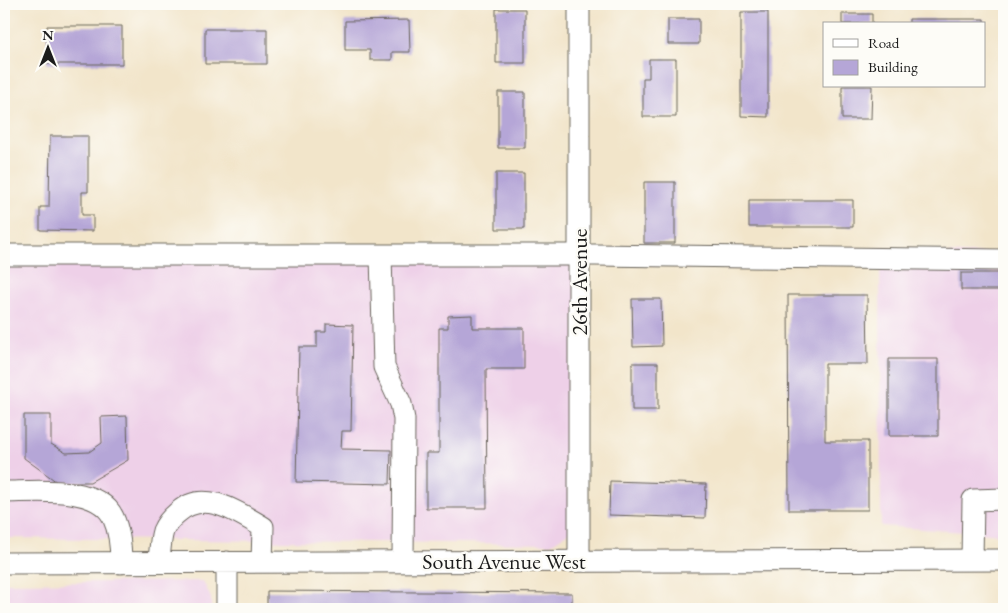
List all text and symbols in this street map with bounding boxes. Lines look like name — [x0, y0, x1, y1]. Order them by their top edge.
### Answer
north arrow — [22, 22, 72, 72]
legend — [823, 22, 986, 88]
text: N — [42, 26, 54, 44]
text: Road — [868, 33, 900, 52]
text: Building — [868, 57, 918, 76]
street label: 26th Avenue — [565, 228, 594, 335]
street label: South Avenue West — [422, 547, 586, 576]

